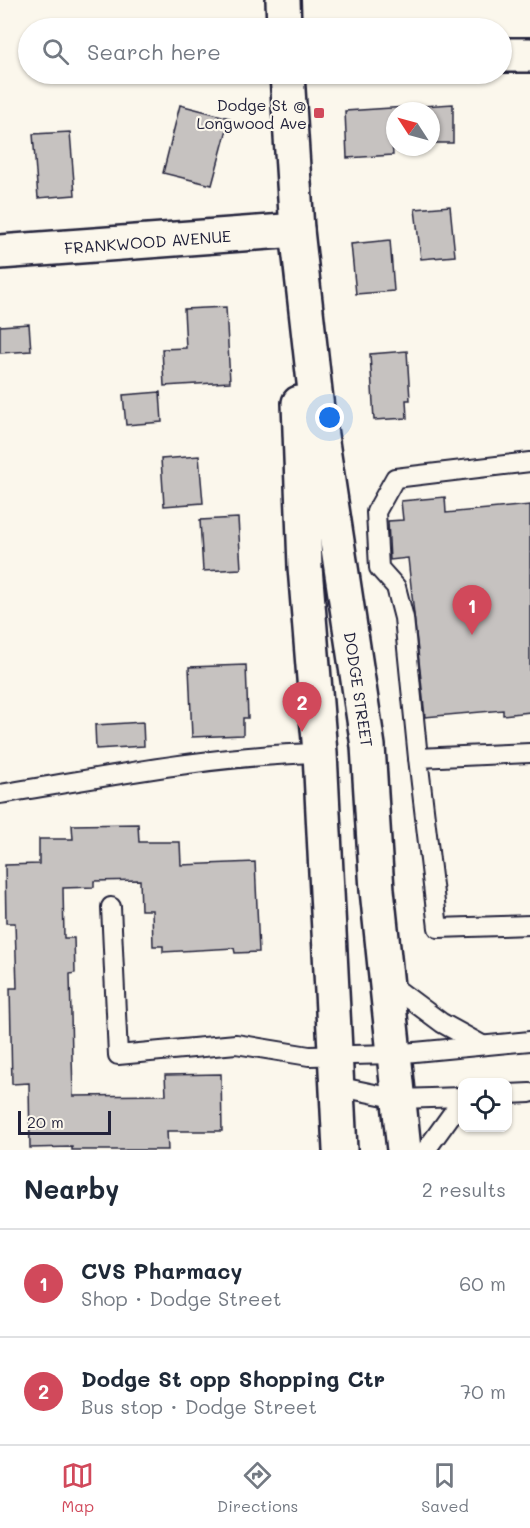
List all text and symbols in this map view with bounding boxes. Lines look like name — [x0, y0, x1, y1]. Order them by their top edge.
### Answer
search box — [18, 18, 512, 84]
icon: search — [39, 35, 72, 68]
text: Search here — [87, 37, 221, 66]
place label: Dodge St @ Longwood Ave — [196, 94, 307, 133]
north arrow — [386, 102, 440, 156]
marker: Dodge St @ Longwood Ave — [312, 106, 326, 120]
street label: FRANKWOOD AVENUE — [63, 224, 232, 258]
your location — [315, 403, 344, 432]
pin: 1 — [452, 586, 492, 635]
street label: DODGE STREET — [340, 630, 379, 749]
pin: 2 — [282, 682, 322, 732]
map controls — [458, 1078, 512, 1132]
button: locate — [458, 1078, 512, 1132]
scale bar — [18, 1108, 111, 1136]
text: 20 m — [27, 1111, 64, 1132]
text: Nearby — [24, 1172, 119, 1206]
text: 2 results — [422, 1176, 506, 1202]
text: CVS Pharmacy — [81, 1256, 242, 1285]
text: 1 — [39, 1270, 48, 1296]
text: 60 m — [459, 1270, 506, 1296]
text: Shop · Dodge Street — [81, 1285, 282, 1311]
text: Dodge St opp Shopping Ctr — [81, 1364, 385, 1393]
text: 2 — [38, 1378, 49, 1404]
text: 70 m — [460, 1378, 506, 1404]
text: Bus stop · Dodge Street — [81, 1393, 317, 1419]
tab: Map — [61, 1459, 94, 1516]
tab: Directions — [217, 1459, 298, 1516]
tab: Saved — [421, 1459, 469, 1516]

